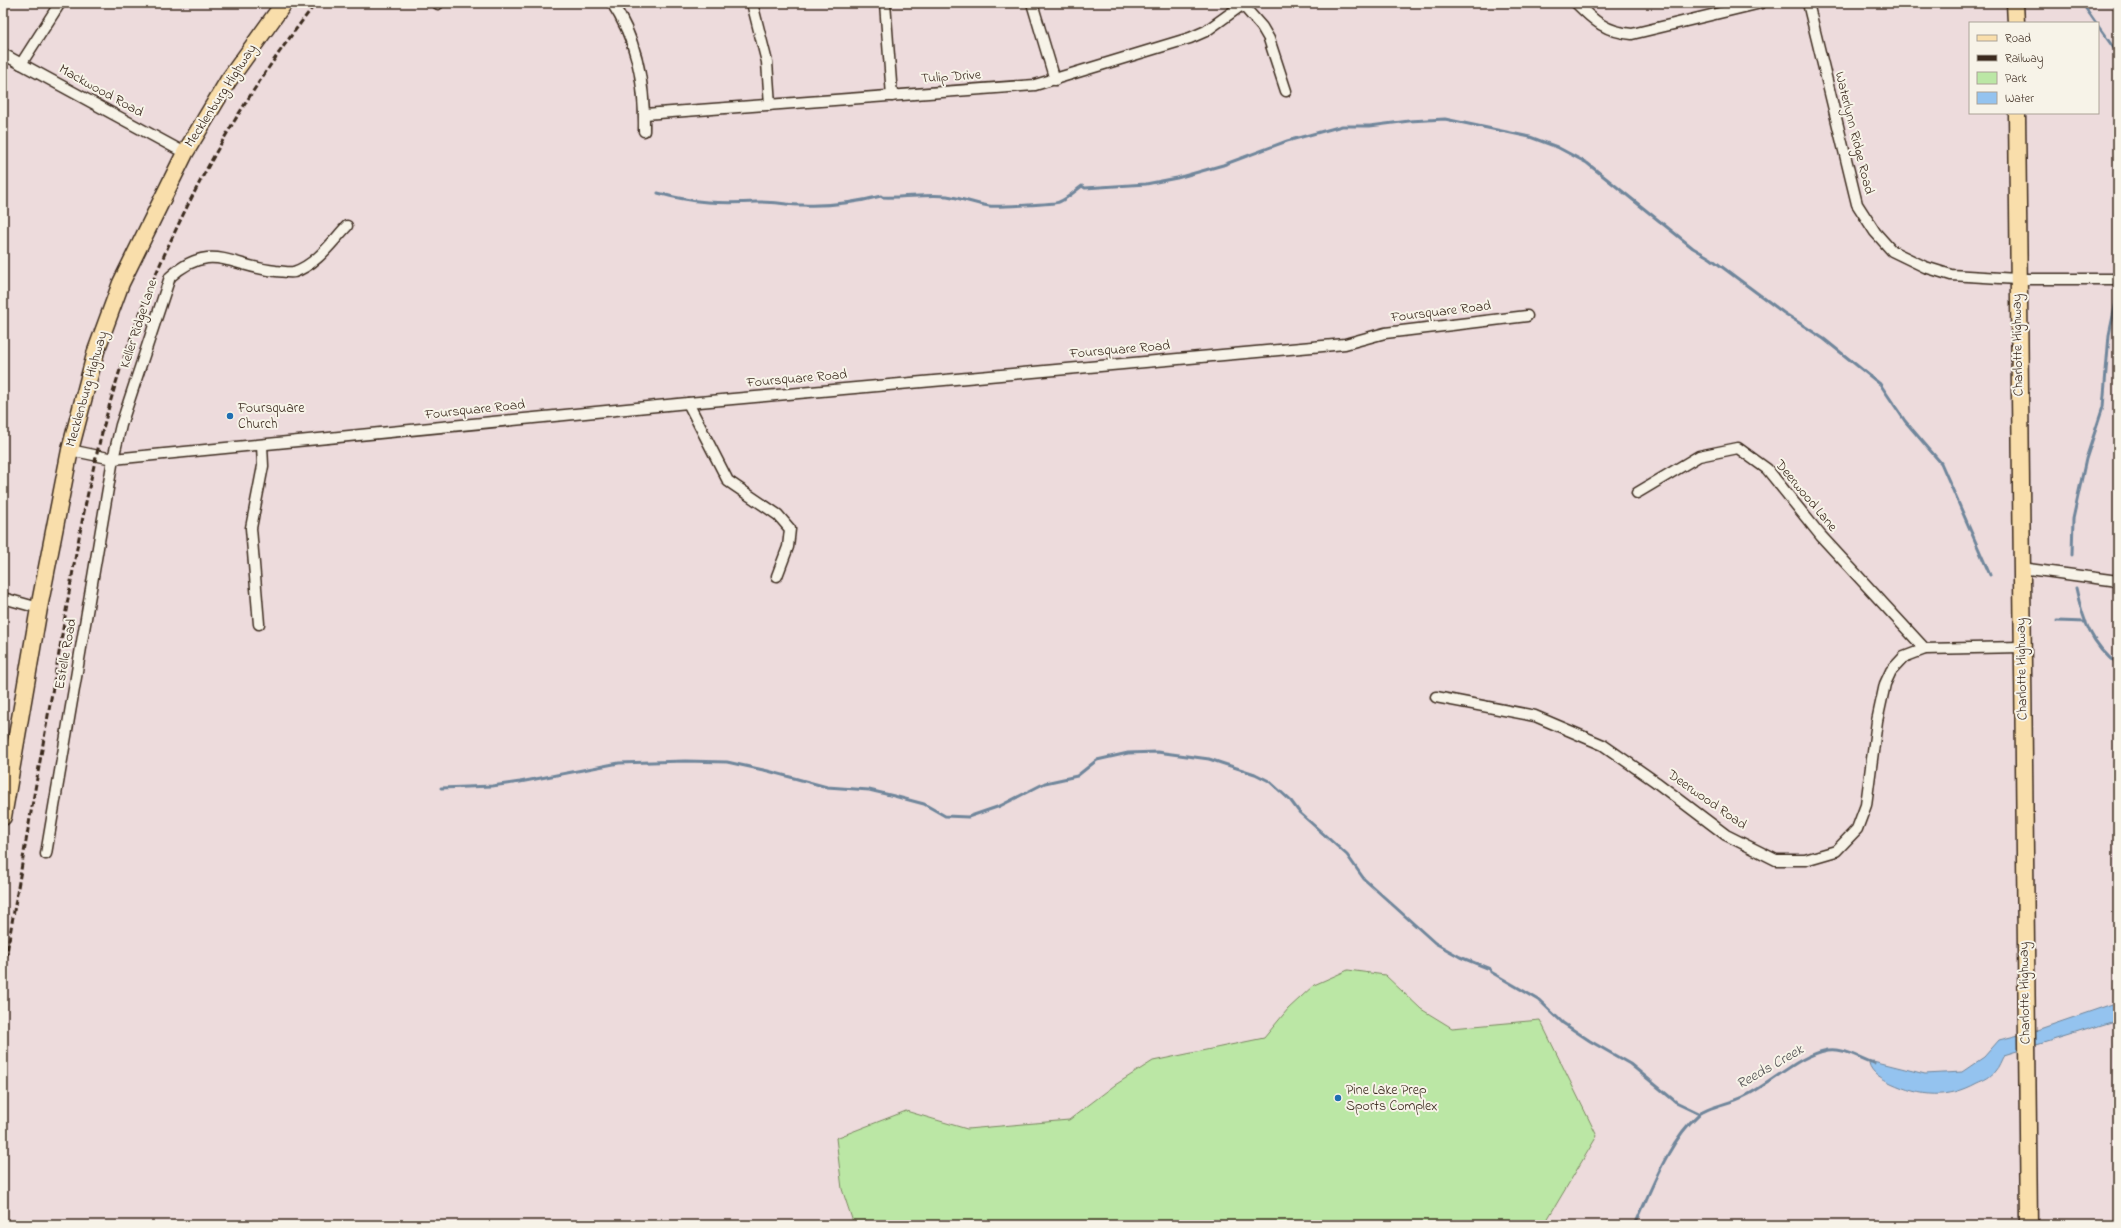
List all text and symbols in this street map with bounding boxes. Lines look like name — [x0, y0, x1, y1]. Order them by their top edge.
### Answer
legend — [1969, 22, 2099, 114]
text: Road — [2005, 30, 2031, 48]
street label: Mecklenburg Highway — [180, 40, 263, 152]
text: Railway — [2005, 50, 2044, 69]
street label: Mackwood Road — [55, 59, 147, 123]
street label: Tulip Drive — [920, 64, 983, 90]
street label: Waterlynn Ridge Road — [1828, 69, 1879, 197]
text: Park — [2005, 70, 2027, 88]
text: Water — [2005, 90, 2034, 108]
street label: Keller Ridge Lane — [115, 276, 164, 371]
street label: Charlotte Highway — [2007, 293, 2030, 396]
street label: Foursquare Road — [1389, 295, 1492, 329]
street label: Mecklenburg Highway — [60, 328, 115, 450]
street label: Foursquare Road — [1068, 335, 1171, 365]
street label: Foursquare Road — [745, 364, 848, 394]
street label: Foursquare Road — [423, 394, 526, 426]
place label: Foursquare Church — [237, 398, 305, 435]
marker: Foursquare Church — [225, 411, 235, 421]
street label: Deerwood Lane — [1769, 455, 1843, 537]
street label: Estelle Road — [49, 617, 83, 691]
street label: Charlotte Highway — [2011, 617, 2034, 720]
street label: Deerwood Road — [1662, 764, 1751, 835]
street label: Charlotte Highway — [2014, 941, 2037, 1044]
water label: Reeds Creek — [1732, 1038, 1809, 1095]
place label: Pine Lake Prep Sports Complex — [1346, 1080, 1437, 1117]
marker: Pine Lake Prep Sports Complex — [1333, 1093, 1343, 1103]

